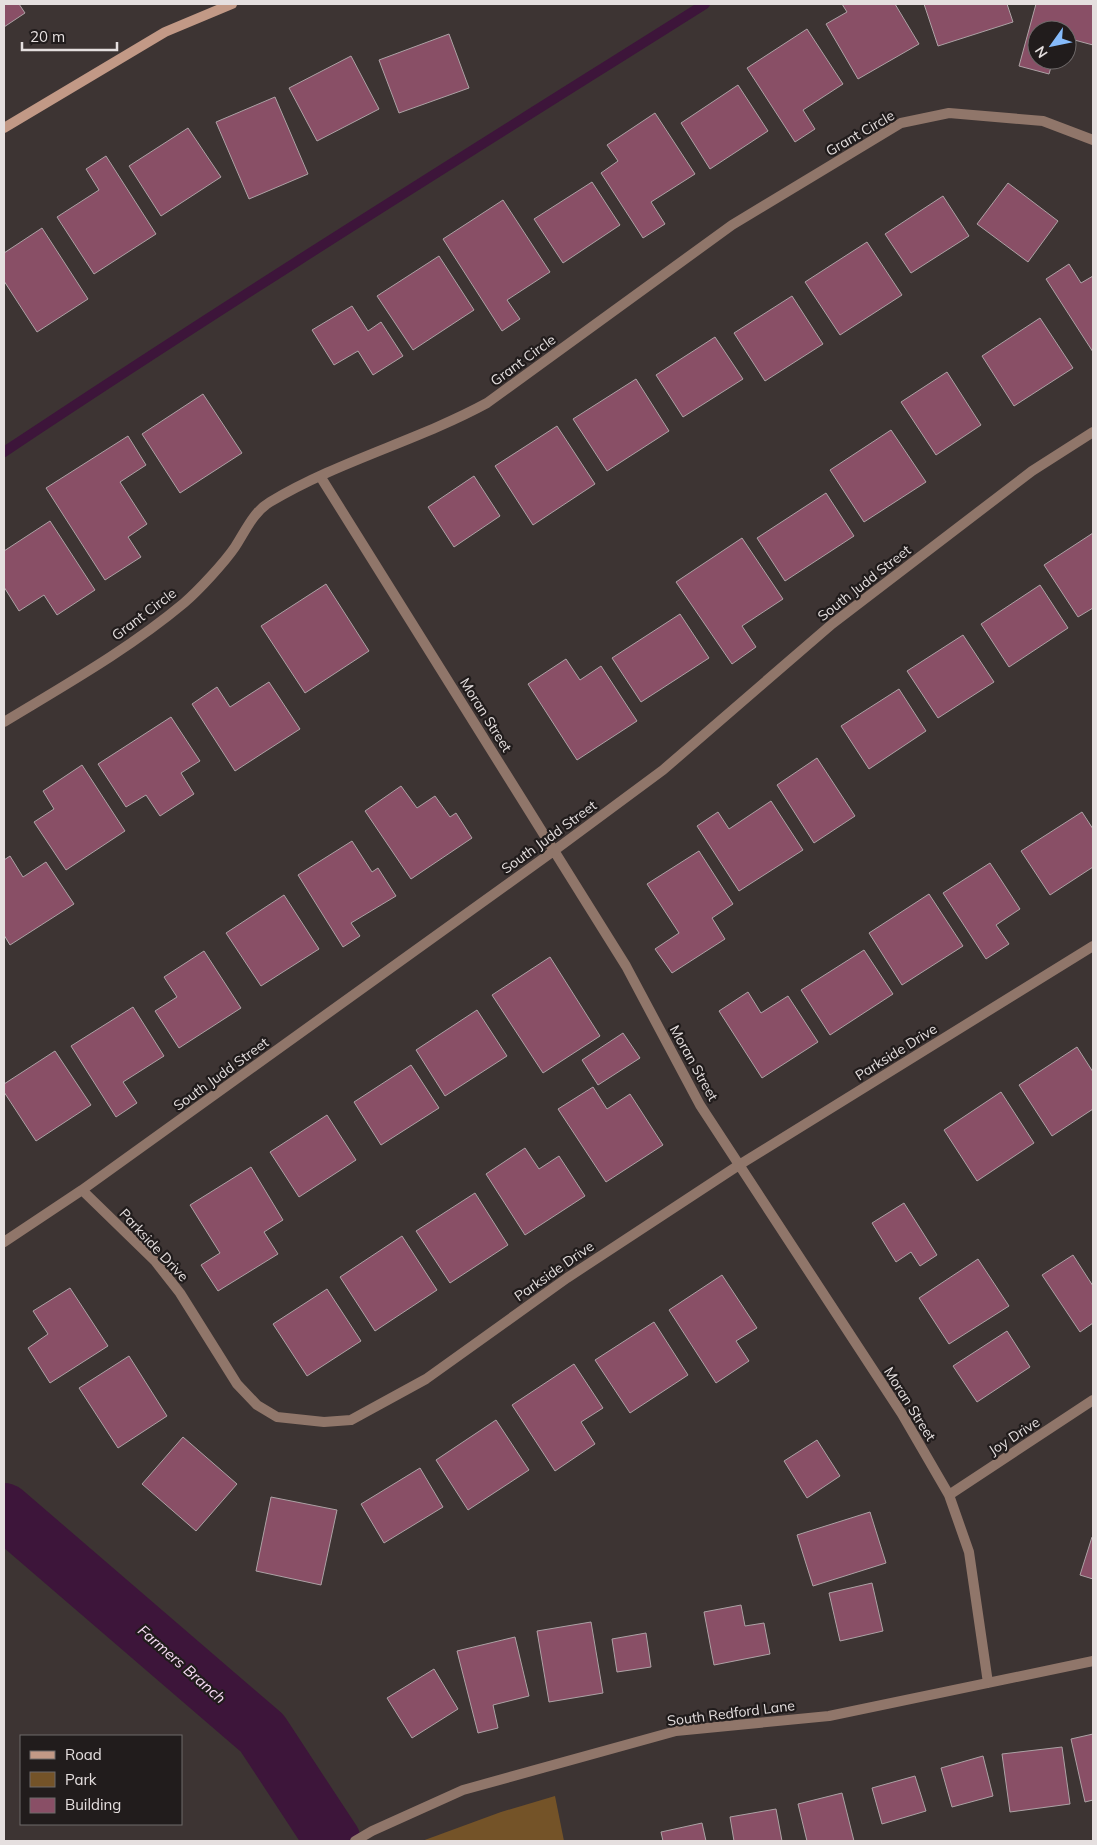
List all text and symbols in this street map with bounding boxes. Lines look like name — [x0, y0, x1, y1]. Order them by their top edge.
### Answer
scale bar — [22, 20, 118, 52]
north arrow — [1027, 20, 1077, 70]
text: 20 m — [30, 27, 65, 46]
text: N — [1031, 43, 1052, 61]
street label: Grant Circle — [823, 106, 897, 160]
street label: Grant Circle — [487, 330, 559, 390]
street label: South Judd Street — [814, 541, 914, 625]
street label: Grant Circle — [108, 584, 180, 644]
street label: Moran Street — [456, 675, 516, 755]
street label: South Judd Street — [498, 796, 600, 878]
street label: Parkside Drive — [852, 1020, 940, 1084]
street label: Moran Street — [666, 1022, 722, 1104]
street label: South Judd Street — [170, 1033, 272, 1115]
street label: Parkside Drive — [116, 1205, 192, 1285]
street label: Parkside Drive — [511, 1237, 597, 1305]
street label: Moran Street — [880, 1364, 940, 1444]
street label: Joy Drive — [985, 1413, 1043, 1459]
water label: Farmers Branch — [134, 1621, 230, 1707]
street label: South Redford Lane — [666, 1696, 796, 1730]
legend — [20, 1735, 182, 1825]
text: Road — [65, 1745, 102, 1764]
text: Park — [65, 1770, 97, 1789]
text: Building — [65, 1795, 121, 1814]

